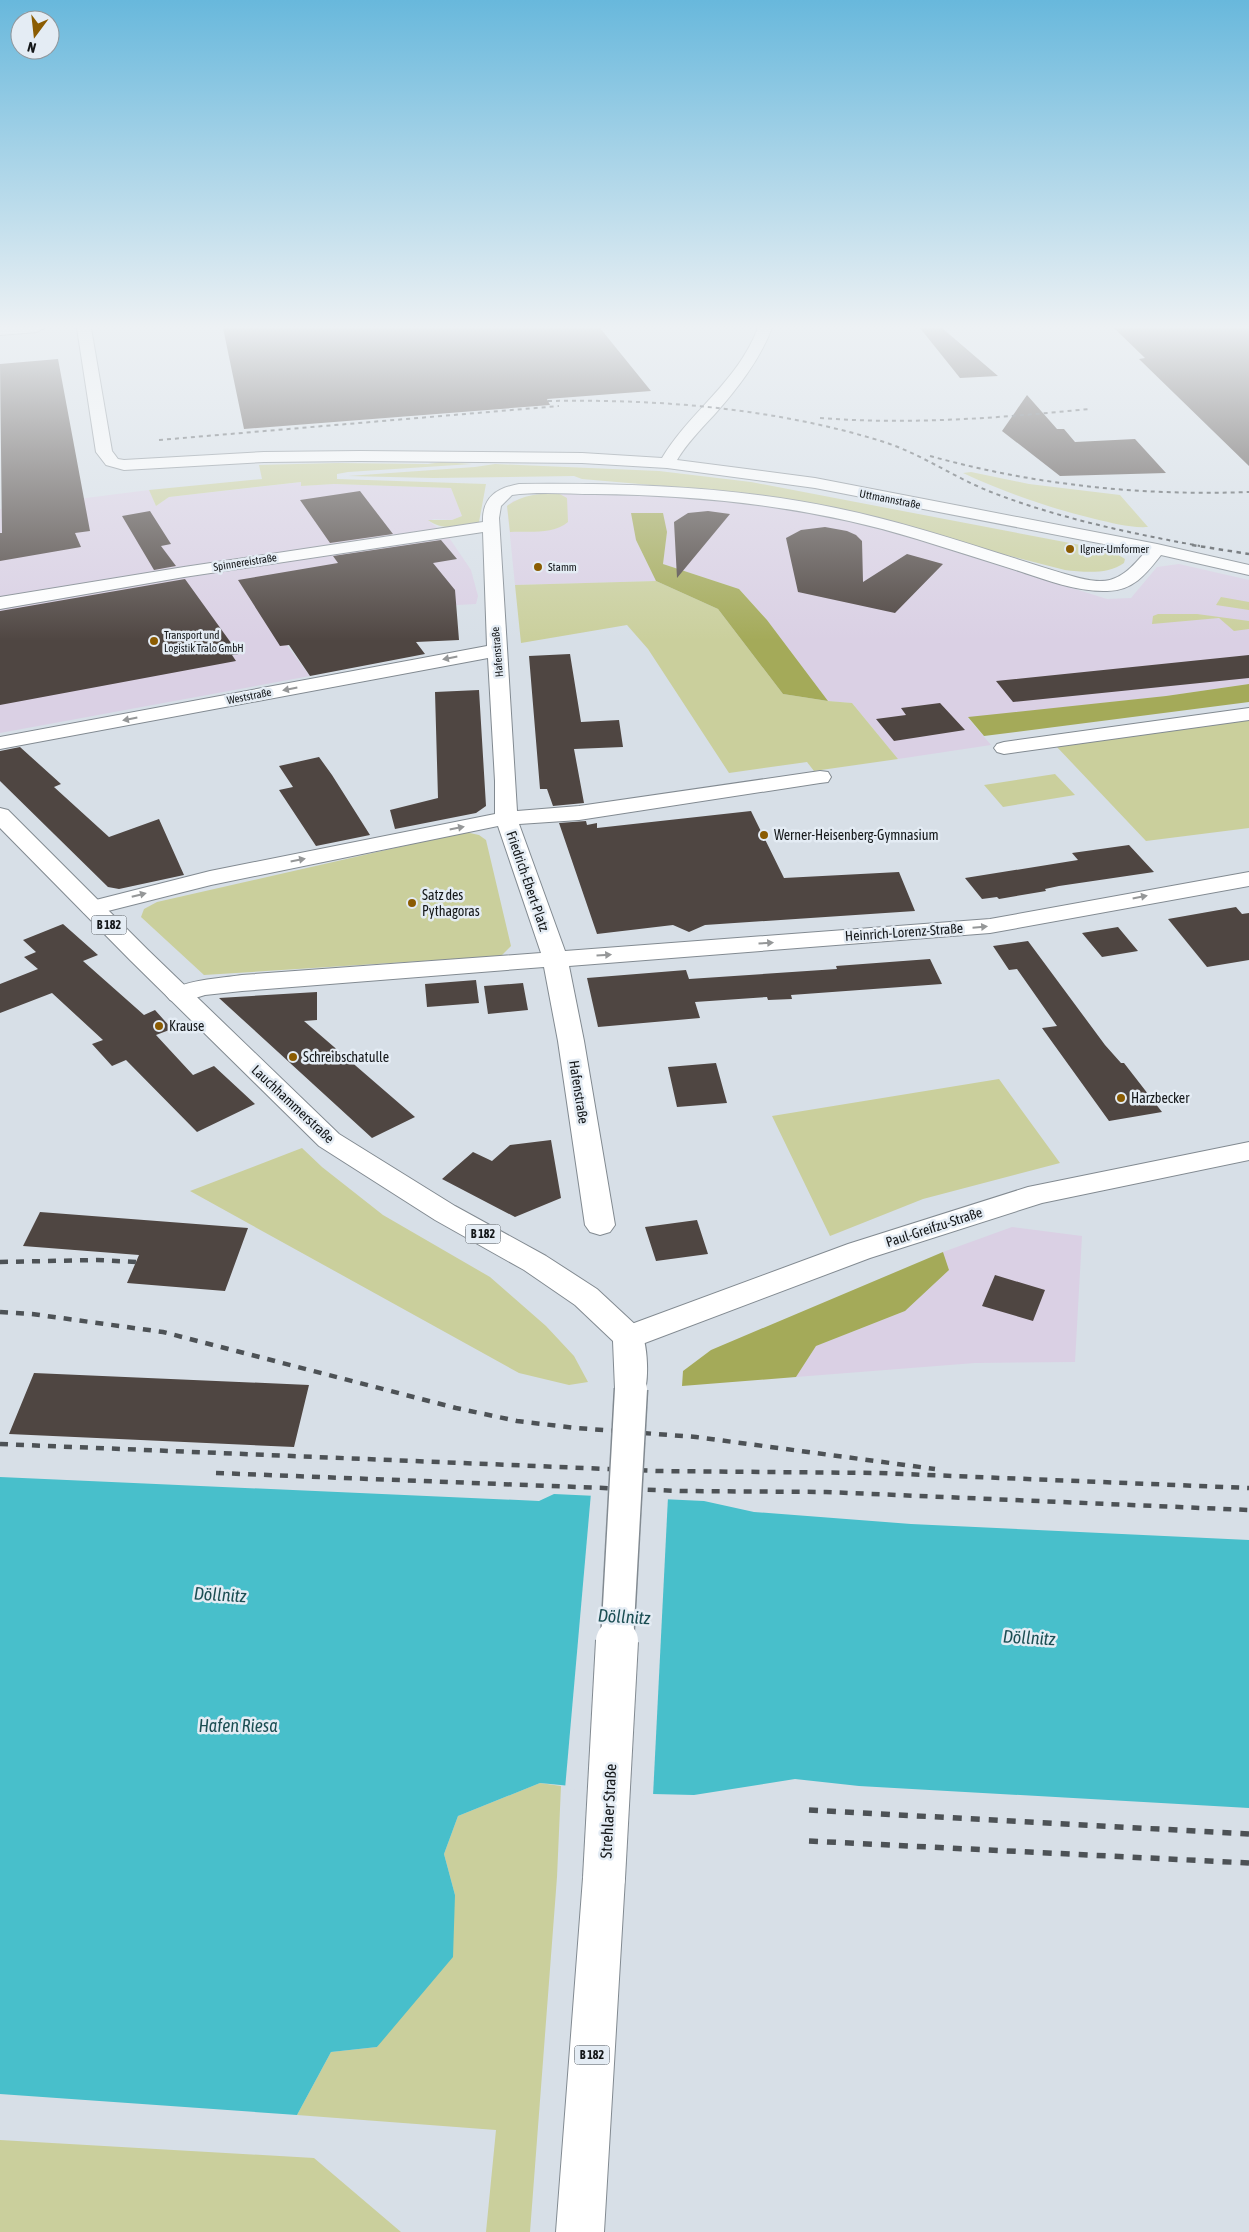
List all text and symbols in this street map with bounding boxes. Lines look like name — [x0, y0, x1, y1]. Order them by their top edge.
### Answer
north arrow — [10, 10, 60, 60]
text: N — [26, 39, 38, 56]
street label: Uttmannstraße — [858, 487, 922, 511]
marker: Ilgner-Umformer — [1064, 543, 1076, 555]
place label: Ilgner-Umformer — [1080, 543, 1149, 555]
street label: Spinnereistraße — [212, 551, 278, 573]
marker: Stamm — [532, 561, 544, 573]
place label: Stamm — [548, 561, 577, 573]
street label: Hafenstraße — [489, 626, 505, 678]
place label: Transport und Logistik Tralo GmbH — [164, 629, 244, 654]
marker: Transport und Logistik Tralo GmbH — [148, 635, 160, 647]
one-way arrow — [441, 655, 457, 663]
one-way arrow — [282, 685, 298, 693]
street label: Weststraße — [226, 686, 272, 706]
one-way arrow — [122, 715, 138, 723]
one-way arrow — [449, 824, 464, 832]
place label: Werner-Heisenberg-Gymnasium — [774, 827, 939, 843]
street label: Friedrich-Ebert-Platz — [503, 829, 553, 933]
marker: Werner-Heisenberg-Gymnasium — [758, 829, 770, 841]
one-way arrow — [290, 856, 305, 864]
place label: Satz des Pythagoras — [422, 887, 480, 919]
one-way arrow — [131, 891, 146, 899]
one-way arrow — [1132, 893, 1148, 901]
marker: Satz des Pythagoras — [406, 897, 418, 909]
road number: B 182 — [92, 916, 126, 934]
street label: Heinrich-Lorenz-Straße — [844, 920, 964, 944]
one-way arrow — [972, 922, 988, 930]
one-way arrow — [758, 939, 774, 947]
one-way arrow — [596, 951, 612, 959]
place label: Krause — [169, 1018, 204, 1034]
marker: Krause — [153, 1020, 165, 1032]
place label: Schreibschatulle — [303, 1049, 389, 1065]
marker: Schreibschatulle — [287, 1051, 299, 1063]
street label: Hafenstraße — [566, 1059, 592, 1125]
street label: Lauchhammerstraße — [248, 1062, 338, 1146]
place label: Harzbecker — [1131, 1090, 1190, 1106]
marker: Harzbecker — [1115, 1092, 1127, 1104]
street label: Paul-Greifzu-Straße — [884, 1204, 984, 1250]
road number: B 182 — [466, 1224, 500, 1244]
water label: Döllnitz — [193, 1583, 247, 1606]
water label: Döllnitz — [597, 1605, 651, 1628]
water label: Döllnitz — [1002, 1626, 1056, 1649]
water label: Hafen Riesa — [198, 1715, 278, 1736]
street label: Strehlaer Straße — [597, 1763, 619, 1859]
road number: B 182 — [574, 2046, 610, 2064]

